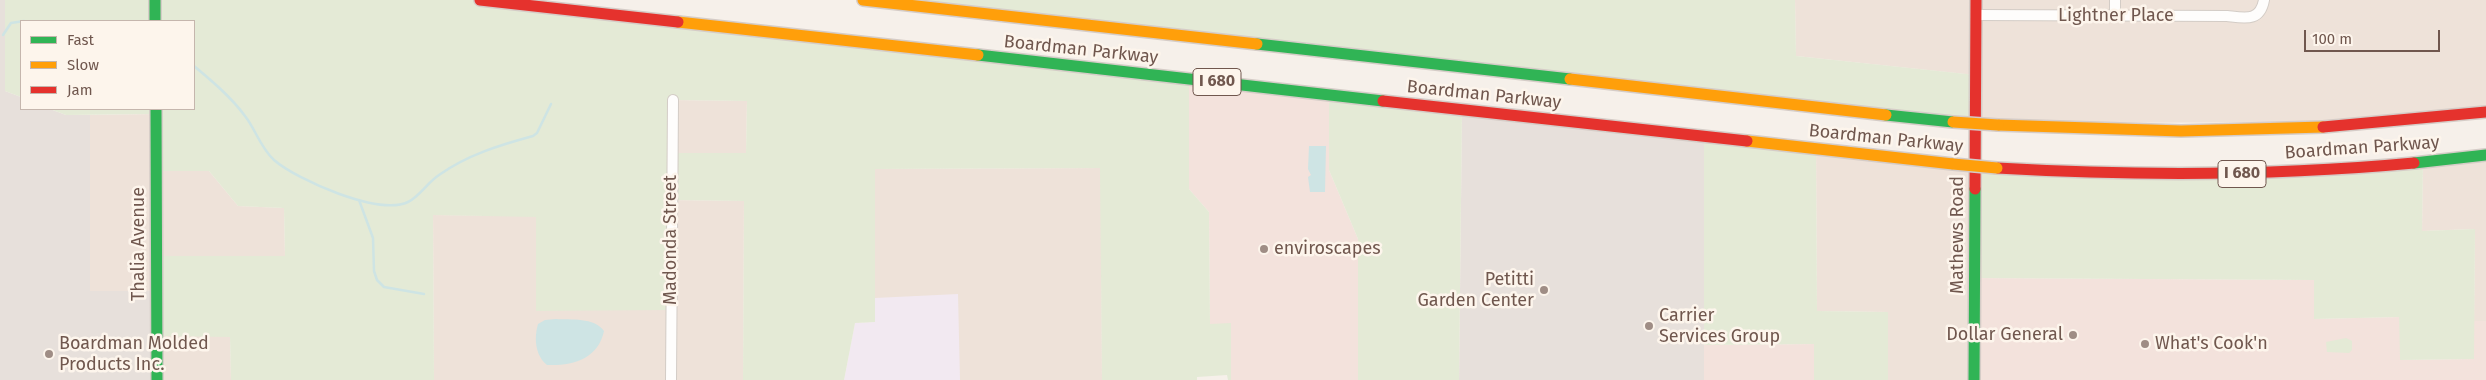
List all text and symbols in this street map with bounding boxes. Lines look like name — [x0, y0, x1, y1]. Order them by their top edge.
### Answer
street label: Lightner Place — [2058, 5, 2174, 27]
legend — [20, 20, 195, 110]
scale bar — [2306, 20, 2442, 52]
text: 100 m — [2312, 30, 2352, 48]
text: Fast — [67, 31, 94, 49]
street label: Boardman Parkway — [1003, 31, 1159, 69]
text: Slow — [67, 56, 99, 74]
road number: I 680 — [1193, 68, 1241, 95]
street label: Boardman Parkway — [1406, 76, 1562, 114]
text: Jam — [67, 81, 93, 99]
street label: Boardman Parkway — [1808, 120, 1964, 158]
street label: Boardman Parkway — [2284, 132, 2440, 164]
road number: I 680 — [2218, 160, 2266, 188]
street label: Madonda Street — [660, 175, 682, 305]
street label: Mathews Road — [1947, 176, 1969, 294]
street label: Thalia Avenue — [128, 187, 150, 301]
place label: enviroscapes — [1274, 238, 1381, 260]
marker: enviroscapes — [1258, 243, 1270, 255]
place label: Petitti Garden Center — [1417, 269, 1534, 312]
marker: Petitti Garden Center — [1538, 284, 1550, 296]
place label: Carrier Services Group — [1659, 305, 1780, 348]
marker: Carrier Services Group — [1643, 320, 1655, 332]
place label: Dollar General — [1946, 324, 2063, 346]
marker: Dollar General — [2067, 329, 2079, 341]
place label: Boardman Molded Products Inc. — [59, 333, 209, 376]
place label: What's Cook'n — [2155, 333, 2268, 355]
marker: What's Cook'n — [2139, 338, 2151, 350]
marker: Boardman Molded Products Inc. — [43, 348, 55, 360]

